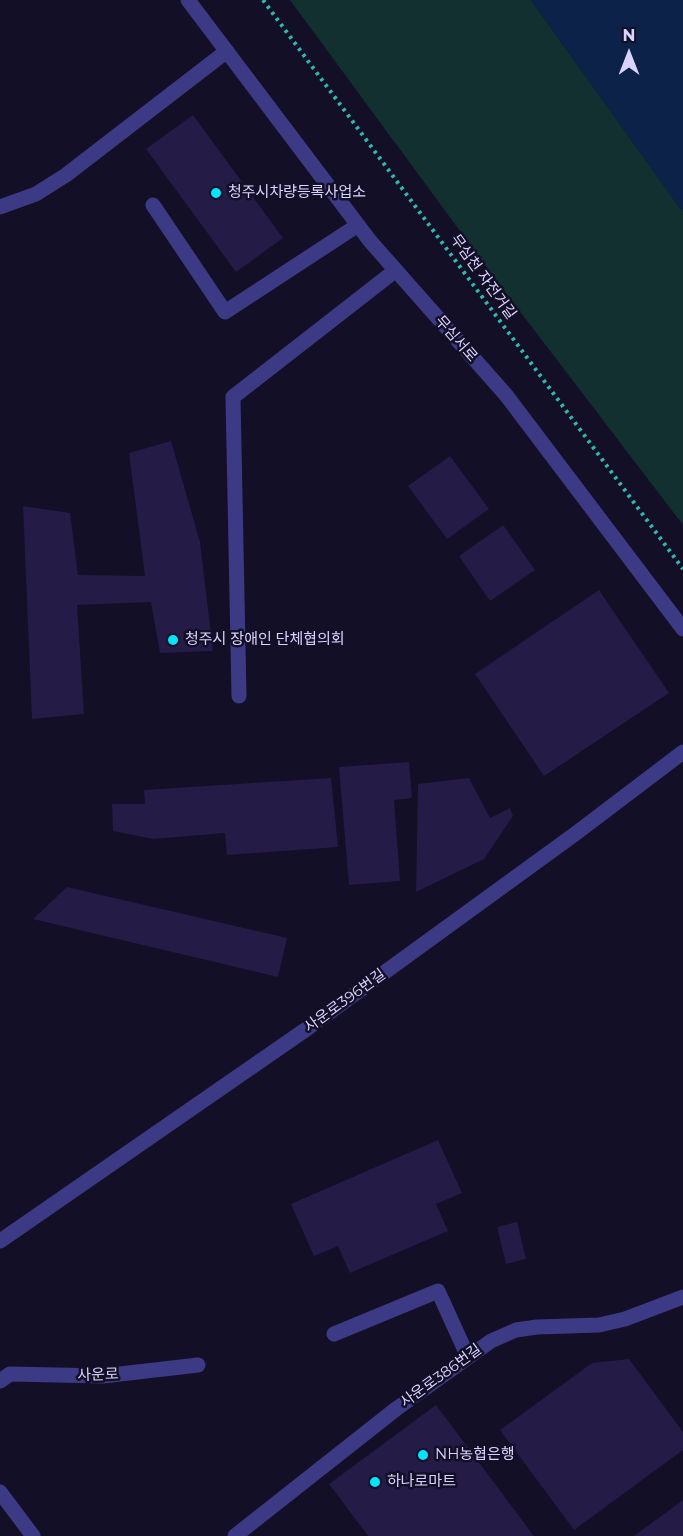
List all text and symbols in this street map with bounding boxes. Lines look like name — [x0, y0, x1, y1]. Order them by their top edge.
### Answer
north arrow — [599, 24, 659, 84]
text: N — [623, 26, 635, 45]
place label: 청주시차량등록사업소 — [228, 184, 366, 202]
marker: 청주시차량등록사업소 — [209, 186, 223, 200]
street label: 무심천 자전거길 — [446, 231, 520, 323]
street label: 무심서로 — [431, 312, 481, 366]
place label: 청주시 장애인 단체협의회 — [185, 631, 345, 649]
marker: 청주시 장애인 단체협의회 — [166, 633, 180, 647]
street label: 사운로396번길 — [301, 966, 389, 1036]
street label: 사운로386번길 — [397, 1340, 485, 1412]
street label: 사운로 — [77, 1365, 119, 1385]
place label: NH농협은행 — [435, 1446, 515, 1464]
marker: NH농협은행 — [416, 1448, 430, 1462]
place label: 하나로마트 — [387, 1473, 456, 1491]
marker: 하나로마트 — [368, 1475, 382, 1489]

